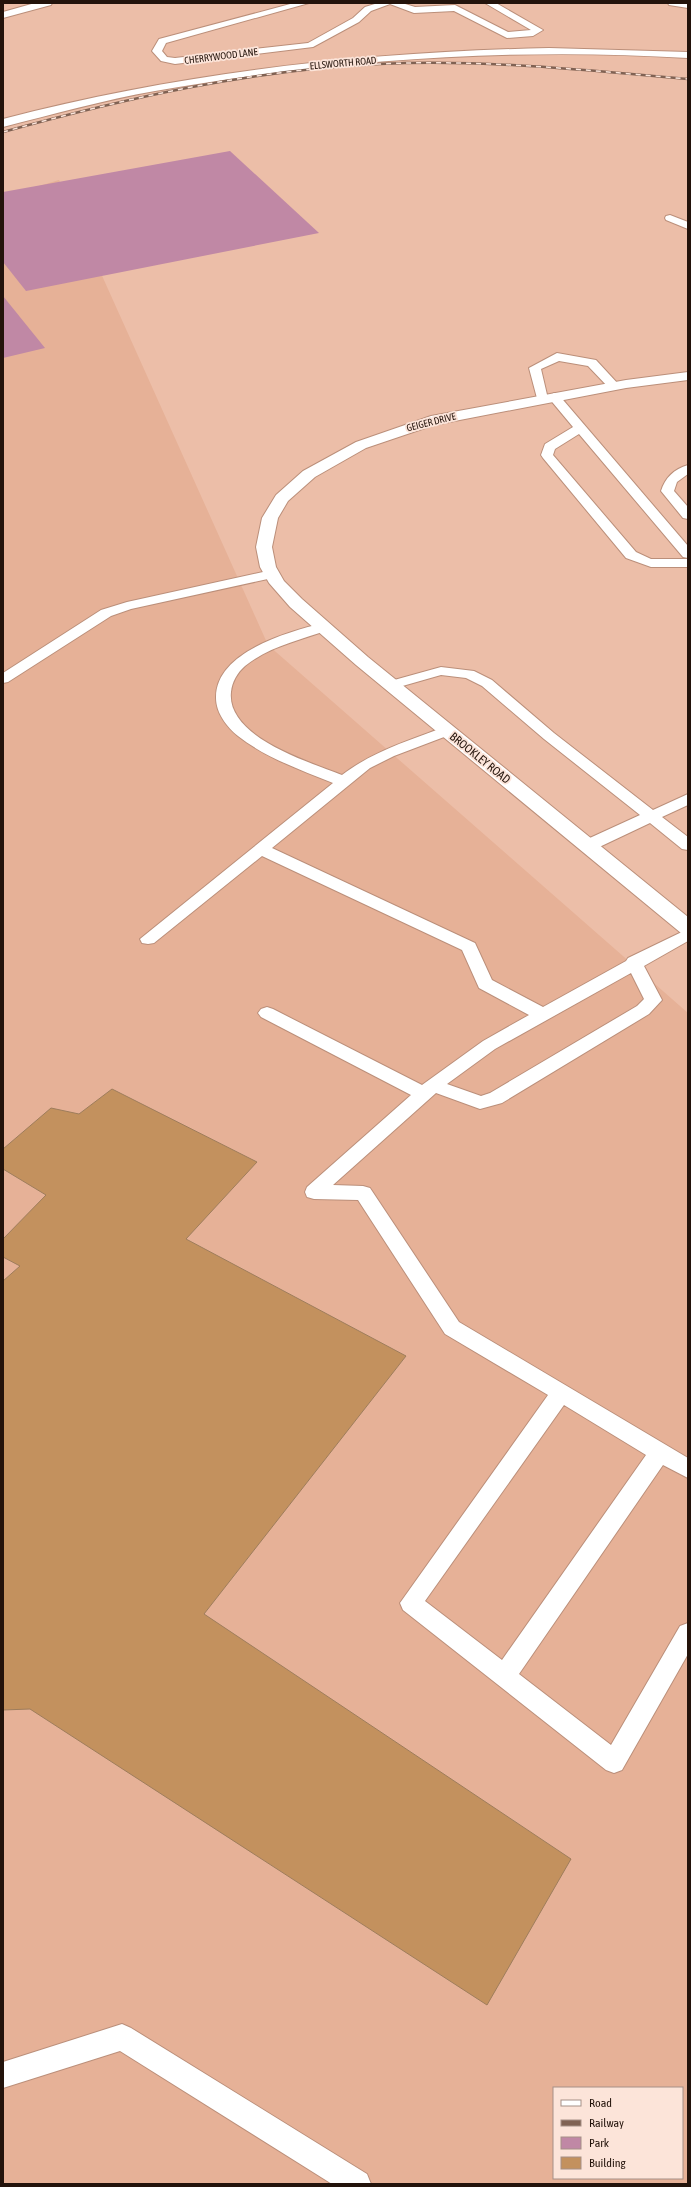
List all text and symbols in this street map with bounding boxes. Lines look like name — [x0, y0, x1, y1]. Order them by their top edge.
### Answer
street label: CHERRYWOOD LANE — [184, 46, 259, 66]
street label: ELLSWORTH ROAD — [309, 55, 377, 71]
street label: GEIGER DRIVE — [405, 410, 457, 433]
street label: BROOKLEY ROAD — [447, 729, 513, 787]
legend — [553, 2087, 683, 2179]
text: Road — [589, 2096, 612, 2110]
text: Railway — [589, 2116, 624, 2130]
text: Park — [589, 2136, 610, 2150]
text: Building — [589, 2156, 627, 2170]

